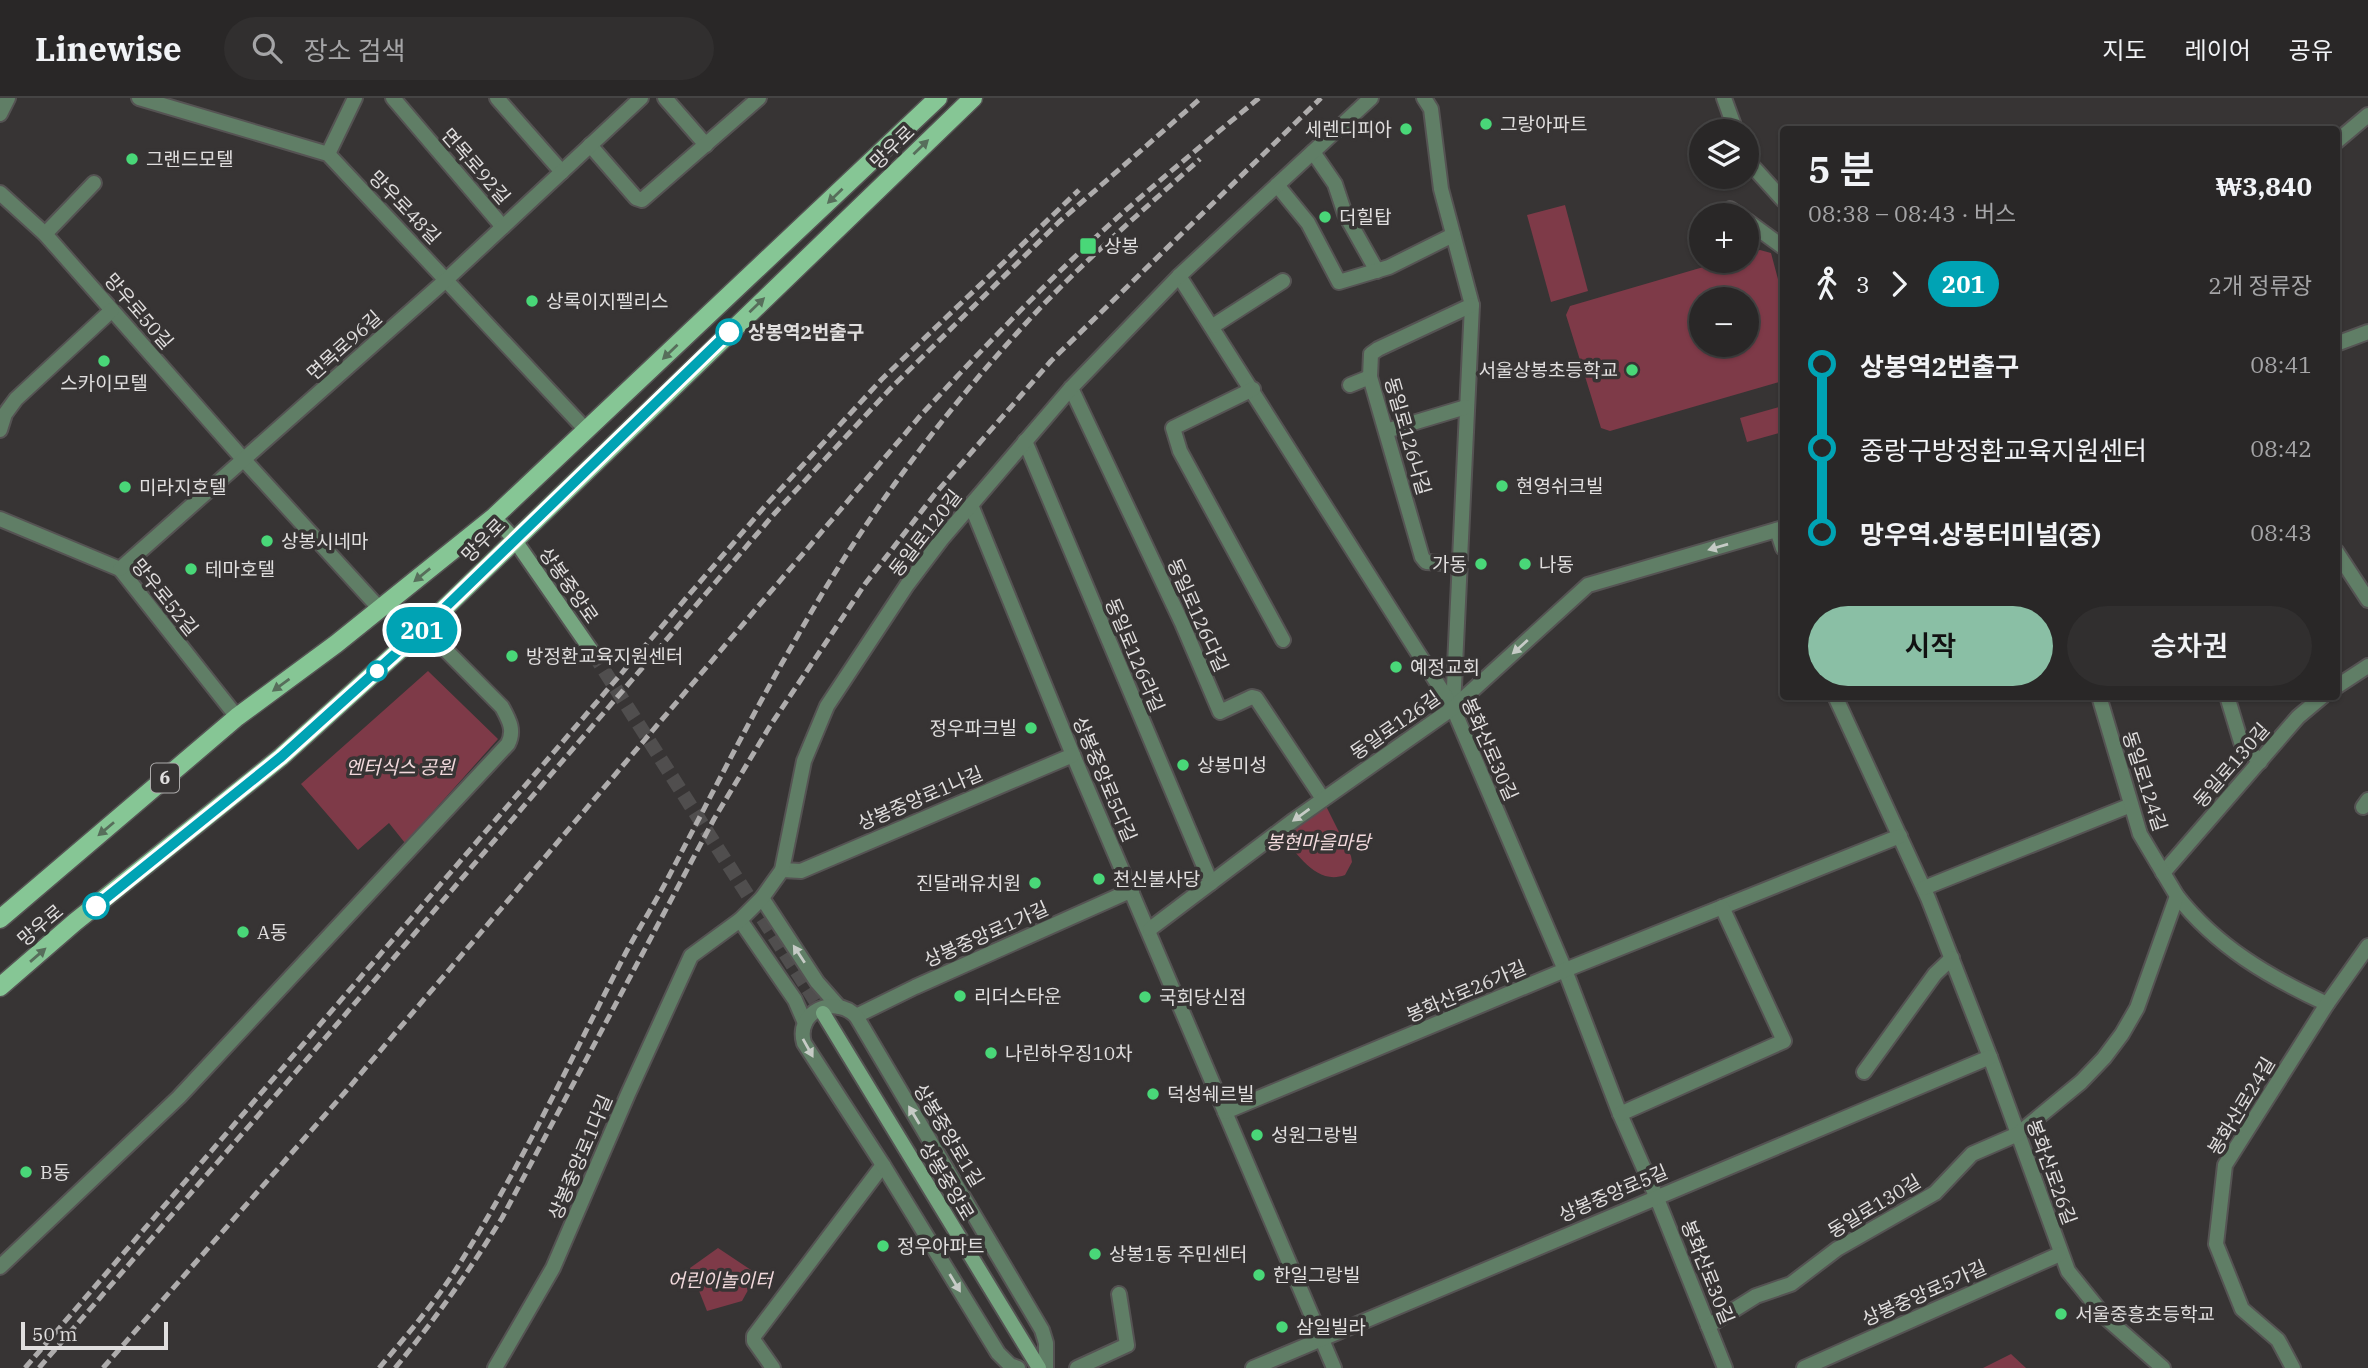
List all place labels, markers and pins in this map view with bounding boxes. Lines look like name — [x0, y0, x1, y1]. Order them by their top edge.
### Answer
place label: 그랑아파트 — [1500, 112, 1587, 136]
marker: 그랑아파트 — [1478, 116, 1494, 132]
place label: 세렌디피아 — [1305, 117, 1392, 141]
marker: 세렌디피아 — [1398, 121, 1414, 137]
place label: 그랜드모텔 — [146, 147, 233, 171]
marker: 그랜드모텔 — [124, 151, 140, 167]
place label: 더힐탑 — [1339, 205, 1392, 229]
marker: 더힐탑 — [1317, 209, 1333, 225]
place label: 상봉 — [1104, 234, 1139, 258]
marker: 상봉 — [1078, 236, 1098, 256]
place label: 상록이지펠리스 — [546, 289, 668, 313]
marker: 상록이지펠리스 — [524, 293, 540, 309]
marker: 상봉역2번출구 — [716, 319, 742, 345]
place label: 상봉역2번출구 — [748, 320, 864, 344]
marker: 스카이모텔 — [96, 353, 112, 369]
place label: 서울상봉초등학교 — [1478, 358, 1618, 382]
marker: 서울상봉초등학교 — [1624, 362, 1640, 378]
place label: 스카이모텔 — [60, 371, 148, 395]
place label: 현영쉬크빌 — [1516, 474, 1603, 498]
place label: 미라지호텔 — [139, 475, 226, 499]
marker: 현영쉬크빌 — [1494, 478, 1510, 494]
marker: 미라지호텔 — [117, 479, 133, 495]
place label: 상봉시네마 — [281, 529, 368, 553]
marker: 상봉시네마 — [259, 533, 275, 549]
place label: 가동 — [1432, 552, 1467, 576]
place label: 나동 — [1539, 552, 1574, 576]
marker: 가동 — [1473, 556, 1489, 572]
marker: 나동 — [1517, 556, 1533, 572]
place label: 테마호텔 — [205, 557, 275, 581]
marker: 테마호텔 — [183, 561, 199, 577]
place label: 방정환교육지원센터 — [526, 644, 683, 668]
marker: 방정환교육지원센터 — [504, 648, 520, 664]
place label: 예정교회 — [1410, 655, 1480, 679]
marker: 예정교회 — [1388, 659, 1404, 675]
unlabelled marker — [367, 661, 387, 681]
place label: 정우파크빌 — [930, 716, 1017, 740]
marker: 정우파크빌 — [1023, 720, 1039, 736]
place label: 상봉미성 — [1197, 753, 1267, 777]
marker: 상봉미성 — [1175, 757, 1191, 773]
place label: 천신불사당 — [1113, 867, 1200, 891]
place label: 진달래유치원 — [916, 871, 1021, 895]
marker: 천신불사당 — [1091, 871, 1107, 887]
marker: 진달래유치원 — [1027, 875, 1043, 891]
unlabelled marker — [83, 893, 109, 919]
place label: A동 — [257, 920, 288, 944]
marker: A동 — [235, 924, 251, 940]
place label: 리더스타운 — [974, 984, 1061, 1008]
place label: 국회당신점 — [1159, 985, 1246, 1009]
marker: 리더스타운 — [952, 988, 968, 1004]
marker: 국회당신점 — [1137, 989, 1153, 1005]
place label: 나린하우징10차 — [1005, 1041, 1133, 1065]
marker: 나린하우징10차 — [983, 1045, 999, 1061]
place label: 덕성쉐르빌 — [1167, 1082, 1254, 1106]
marker: 덕성쉐르빌 — [1145, 1086, 1161, 1102]
place label: 성원그랑빌 — [1271, 1123, 1358, 1147]
marker: 성원그랑빌 — [1249, 1127, 1265, 1143]
place label: B동 — [40, 1160, 70, 1184]
marker: B동 — [18, 1164, 34, 1180]
place label: 정우아파트 — [897, 1234, 984, 1258]
marker: 정우아파트 — [875, 1238, 891, 1254]
place label: 상봉1동 주민센터 — [1109, 1242, 1247, 1266]
marker: 상봉1동 주민센터 — [1087, 1246, 1103, 1262]
place label: 한일그랑빌 — [1273, 1263, 1360, 1287]
marker: 한일그랑빌 — [1251, 1267, 1267, 1283]
place label: 서울중흥초등학교 — [2075, 1302, 2215, 1326]
marker: 서울중흥초등학교 — [2053, 1306, 2069, 1322]
place label: 삼일빌라 — [1296, 1315, 1366, 1339]
marker: 삼일빌라 — [1274, 1319, 1290, 1335]

